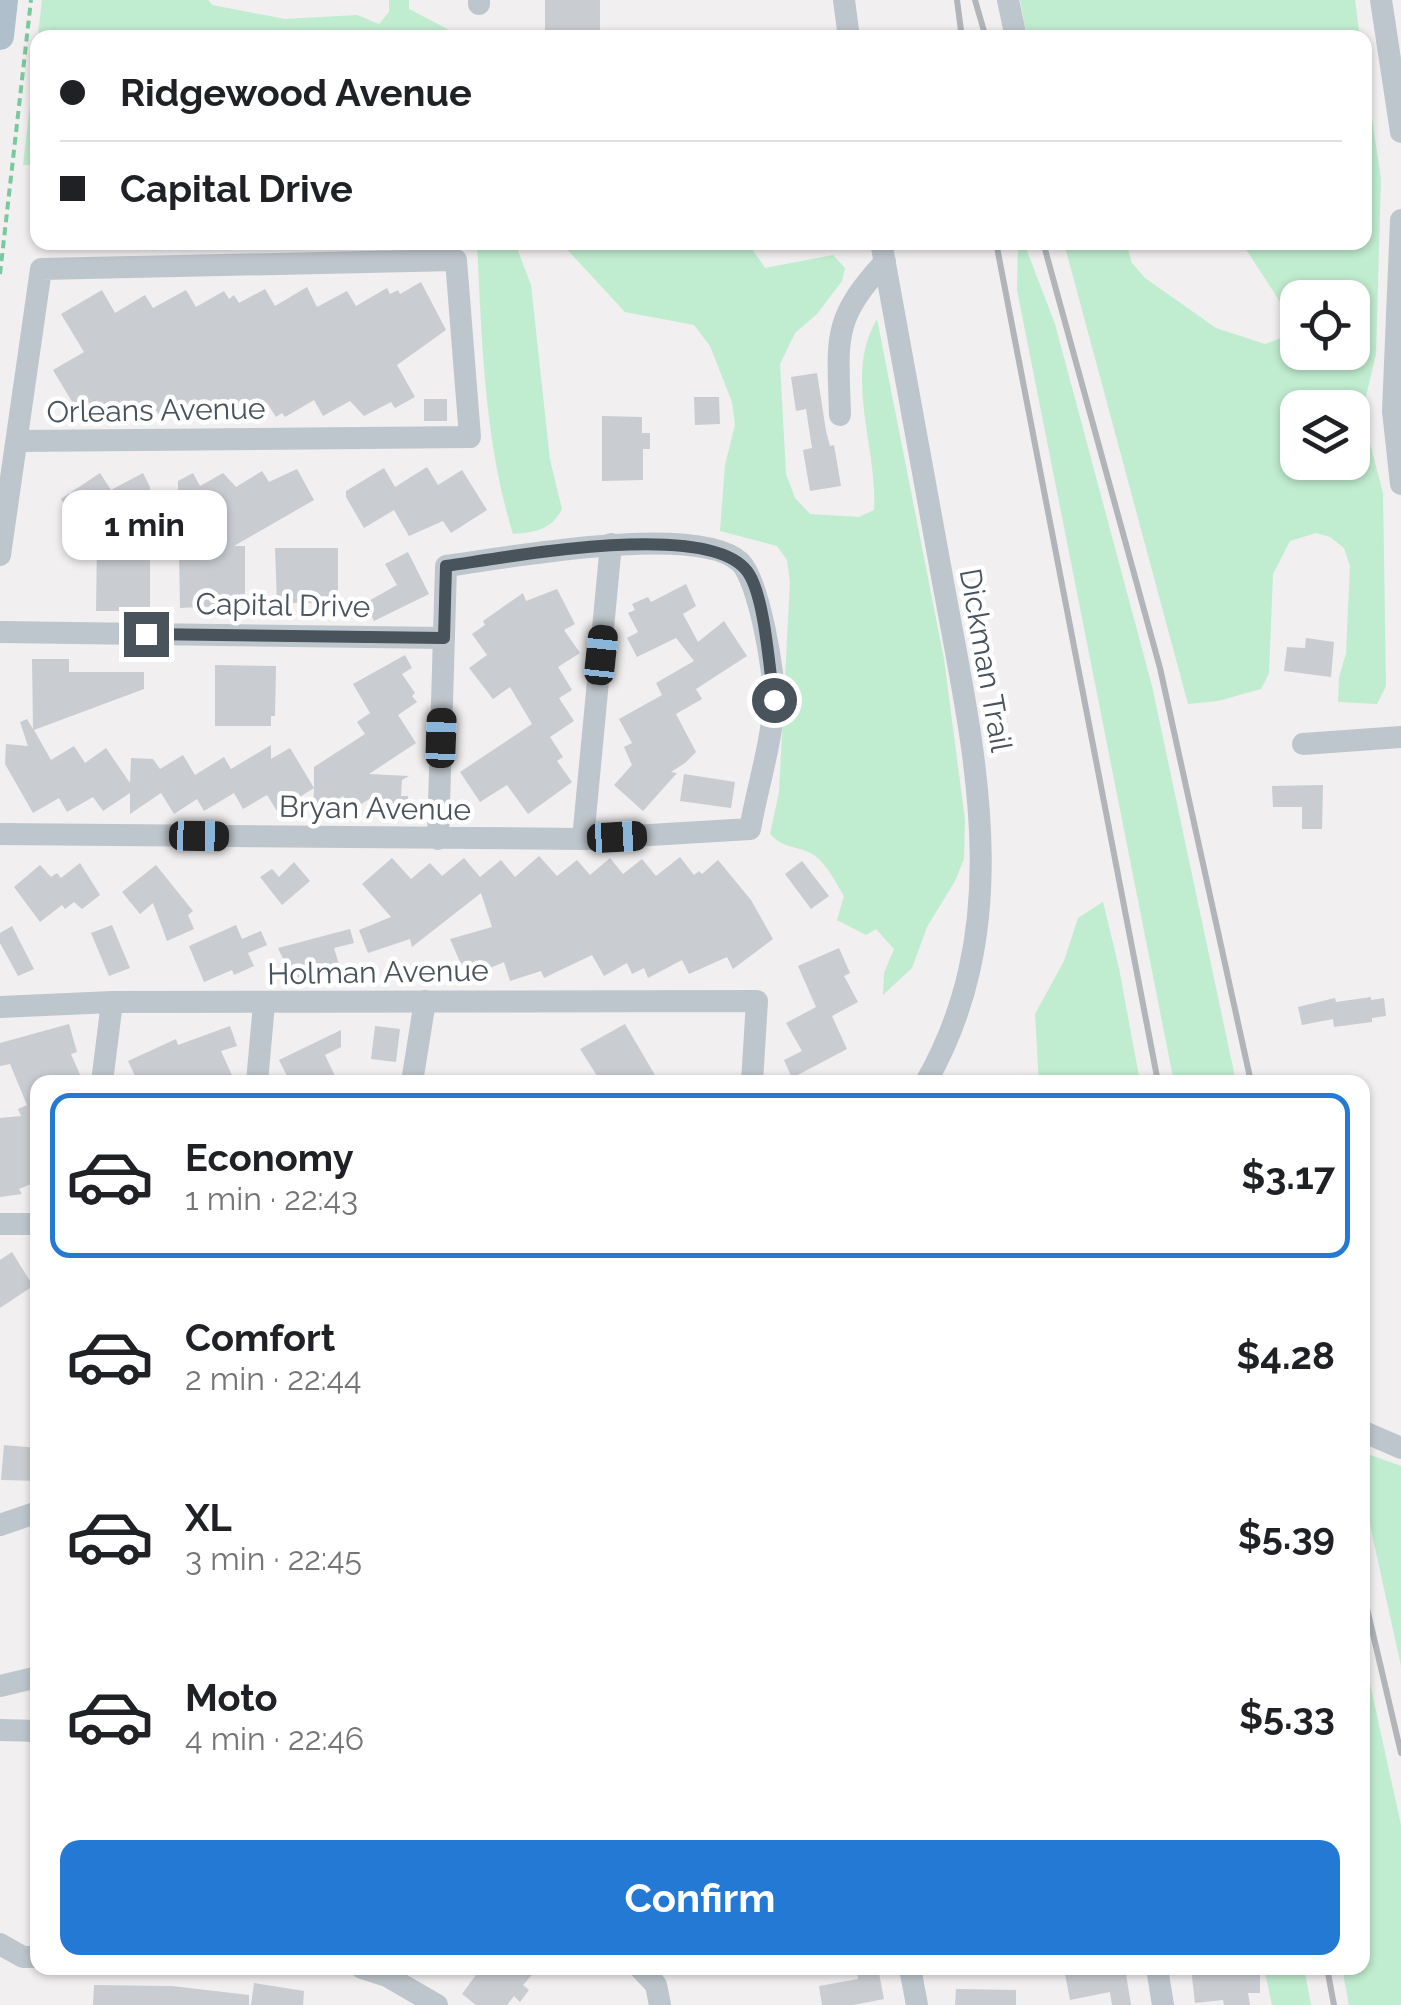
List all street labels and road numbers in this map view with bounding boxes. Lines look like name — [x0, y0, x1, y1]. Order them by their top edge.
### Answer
street label: Orleans Avenue — [46, 391, 266, 429]
street label: Dickman Trail — [953, 566, 1020, 755]
street label: Capital Drive — [195, 586, 371, 624]
street label: Bryan Avenue — [279, 789, 471, 827]
street label: Holman Avenue — [267, 953, 489, 991]

